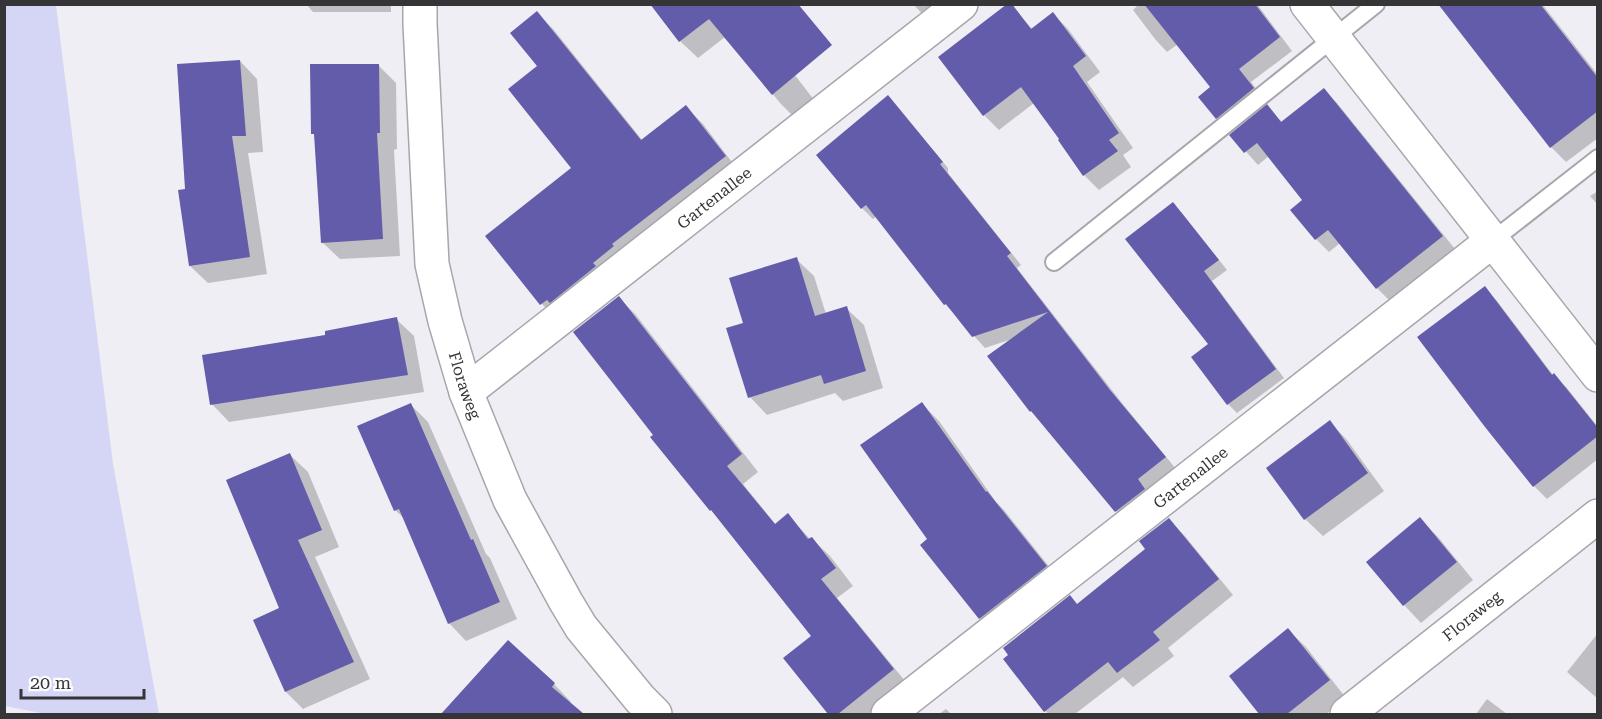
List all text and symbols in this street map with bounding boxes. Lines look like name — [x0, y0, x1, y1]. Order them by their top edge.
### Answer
street label: Gartenallee — [673, 162, 755, 233]
street label: Floraweg — [445, 349, 486, 422]
street label: Gartenallee — [1149, 442, 1232, 512]
street label: Floraweg — [1439, 586, 1506, 645]
scale bar — [21, 662, 144, 700]
text: 20 m — [30, 672, 71, 693]

